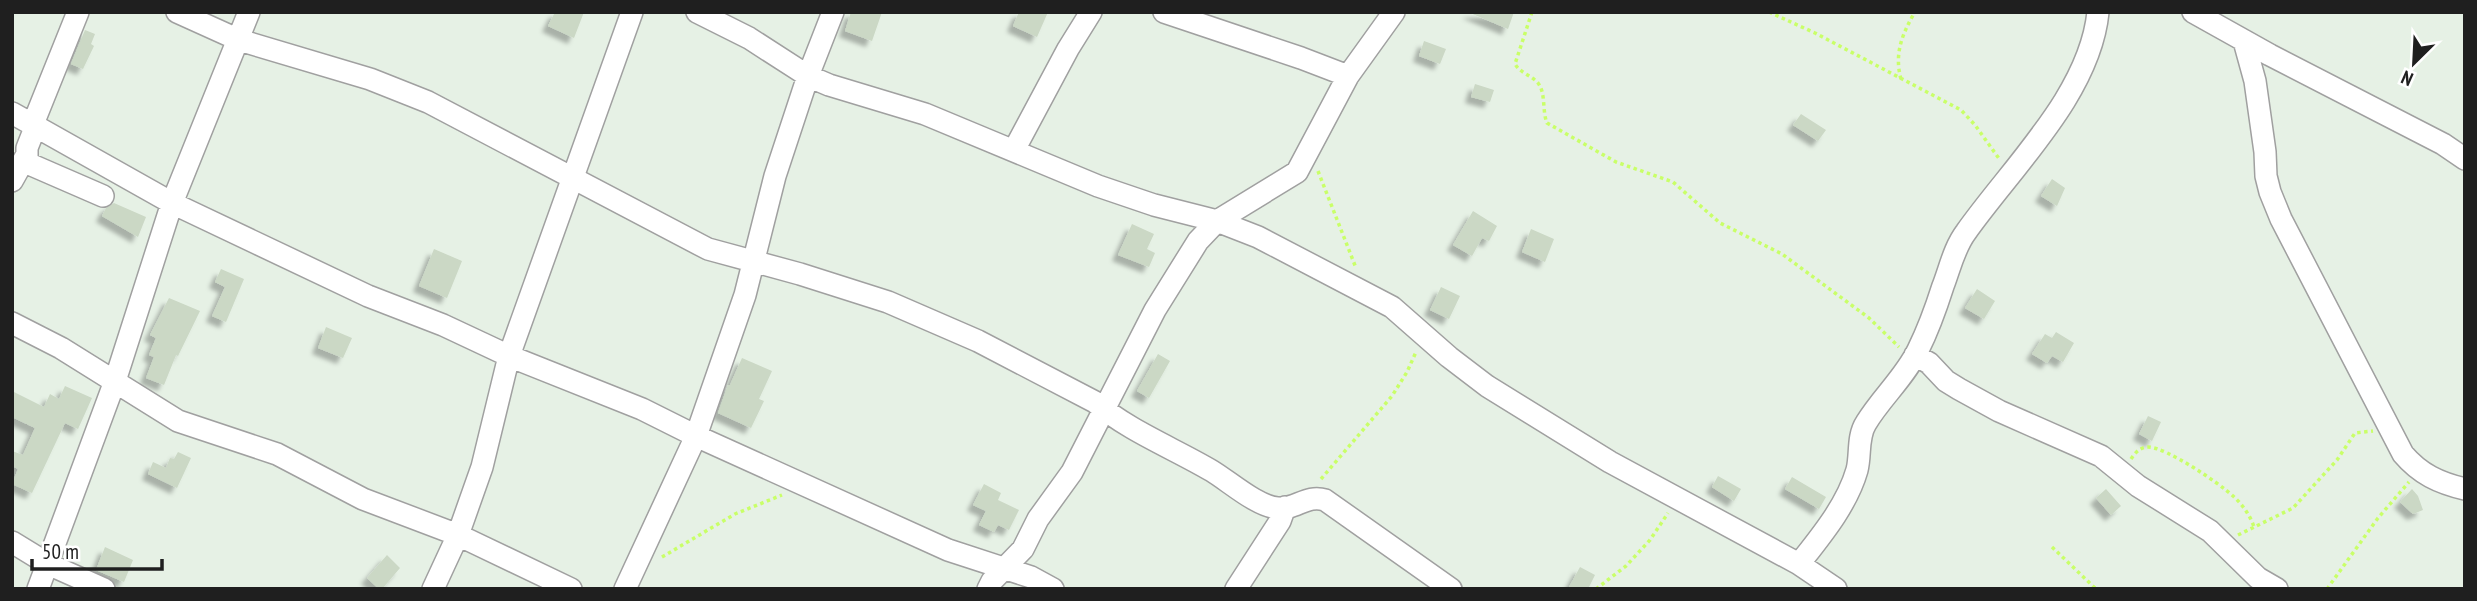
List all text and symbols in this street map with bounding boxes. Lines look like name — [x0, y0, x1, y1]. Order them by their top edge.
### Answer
north arrow — [2379, 28, 2449, 98]
text: N — [2398, 65, 2417, 92]
scale bar — [32, 528, 161, 572]
text: 50 m — [42, 538, 79, 565]

